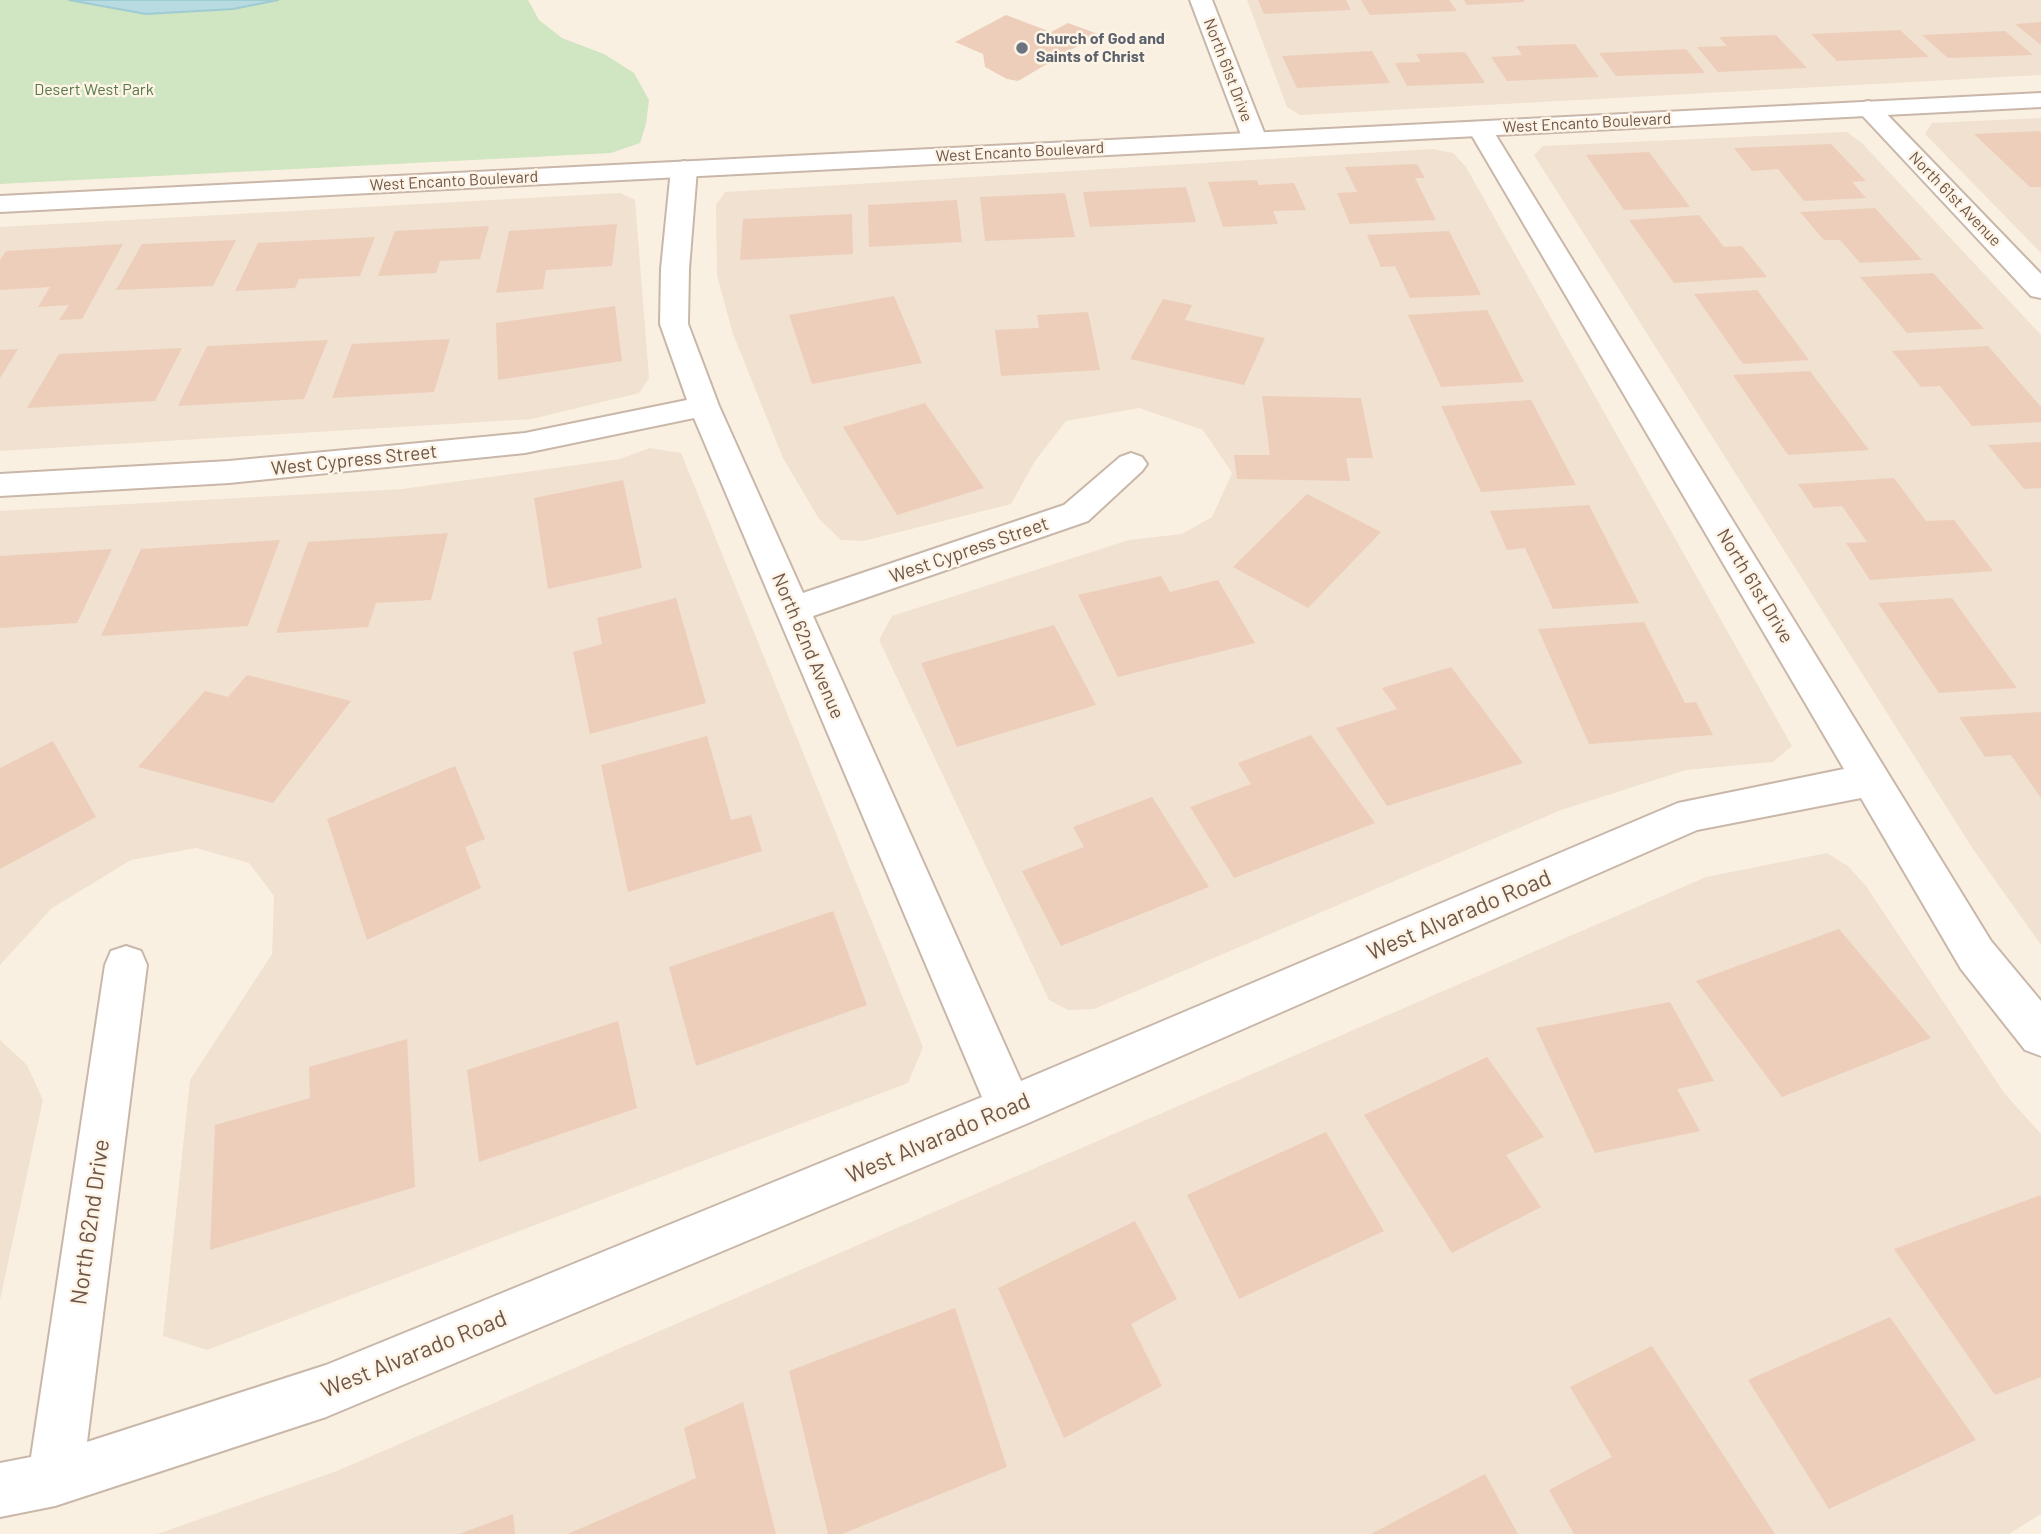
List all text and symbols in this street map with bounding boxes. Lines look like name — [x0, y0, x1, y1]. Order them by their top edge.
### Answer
street label: North 61st Drive — [1199, 16, 1257, 124]
place label: Church of God and Saints of Christ — [1036, 29, 1165, 67]
marker: Church of God and Saints of Christ — [1014, 40, 1030, 56]
park label: Desert West Park — [34, 80, 154, 100]
street label: West Encanto Boulevard — [1502, 109, 1672, 137]
street label: West Encanto Boulevard — [935, 138, 1105, 166]
street label: North 61st Avenue — [1905, 148, 2005, 250]
street label: West Encanto Boulevard — [369, 167, 539, 195]
street label: West Cypress Street — [270, 440, 438, 480]
street label: West Cypress Street — [886, 512, 1052, 588]
street label: North 61st Drive — [1712, 525, 1798, 647]
street label: North 62nd Avenue — [767, 570, 849, 722]
street label: West Alvarado Road — [1363, 864, 1555, 966]
street label: West Alvarado Road — [842, 1087, 1034, 1189]
street label: North 62nd Drive — [65, 1137, 115, 1307]
street label: West Alvarado Road — [317, 1304, 511, 1404]

